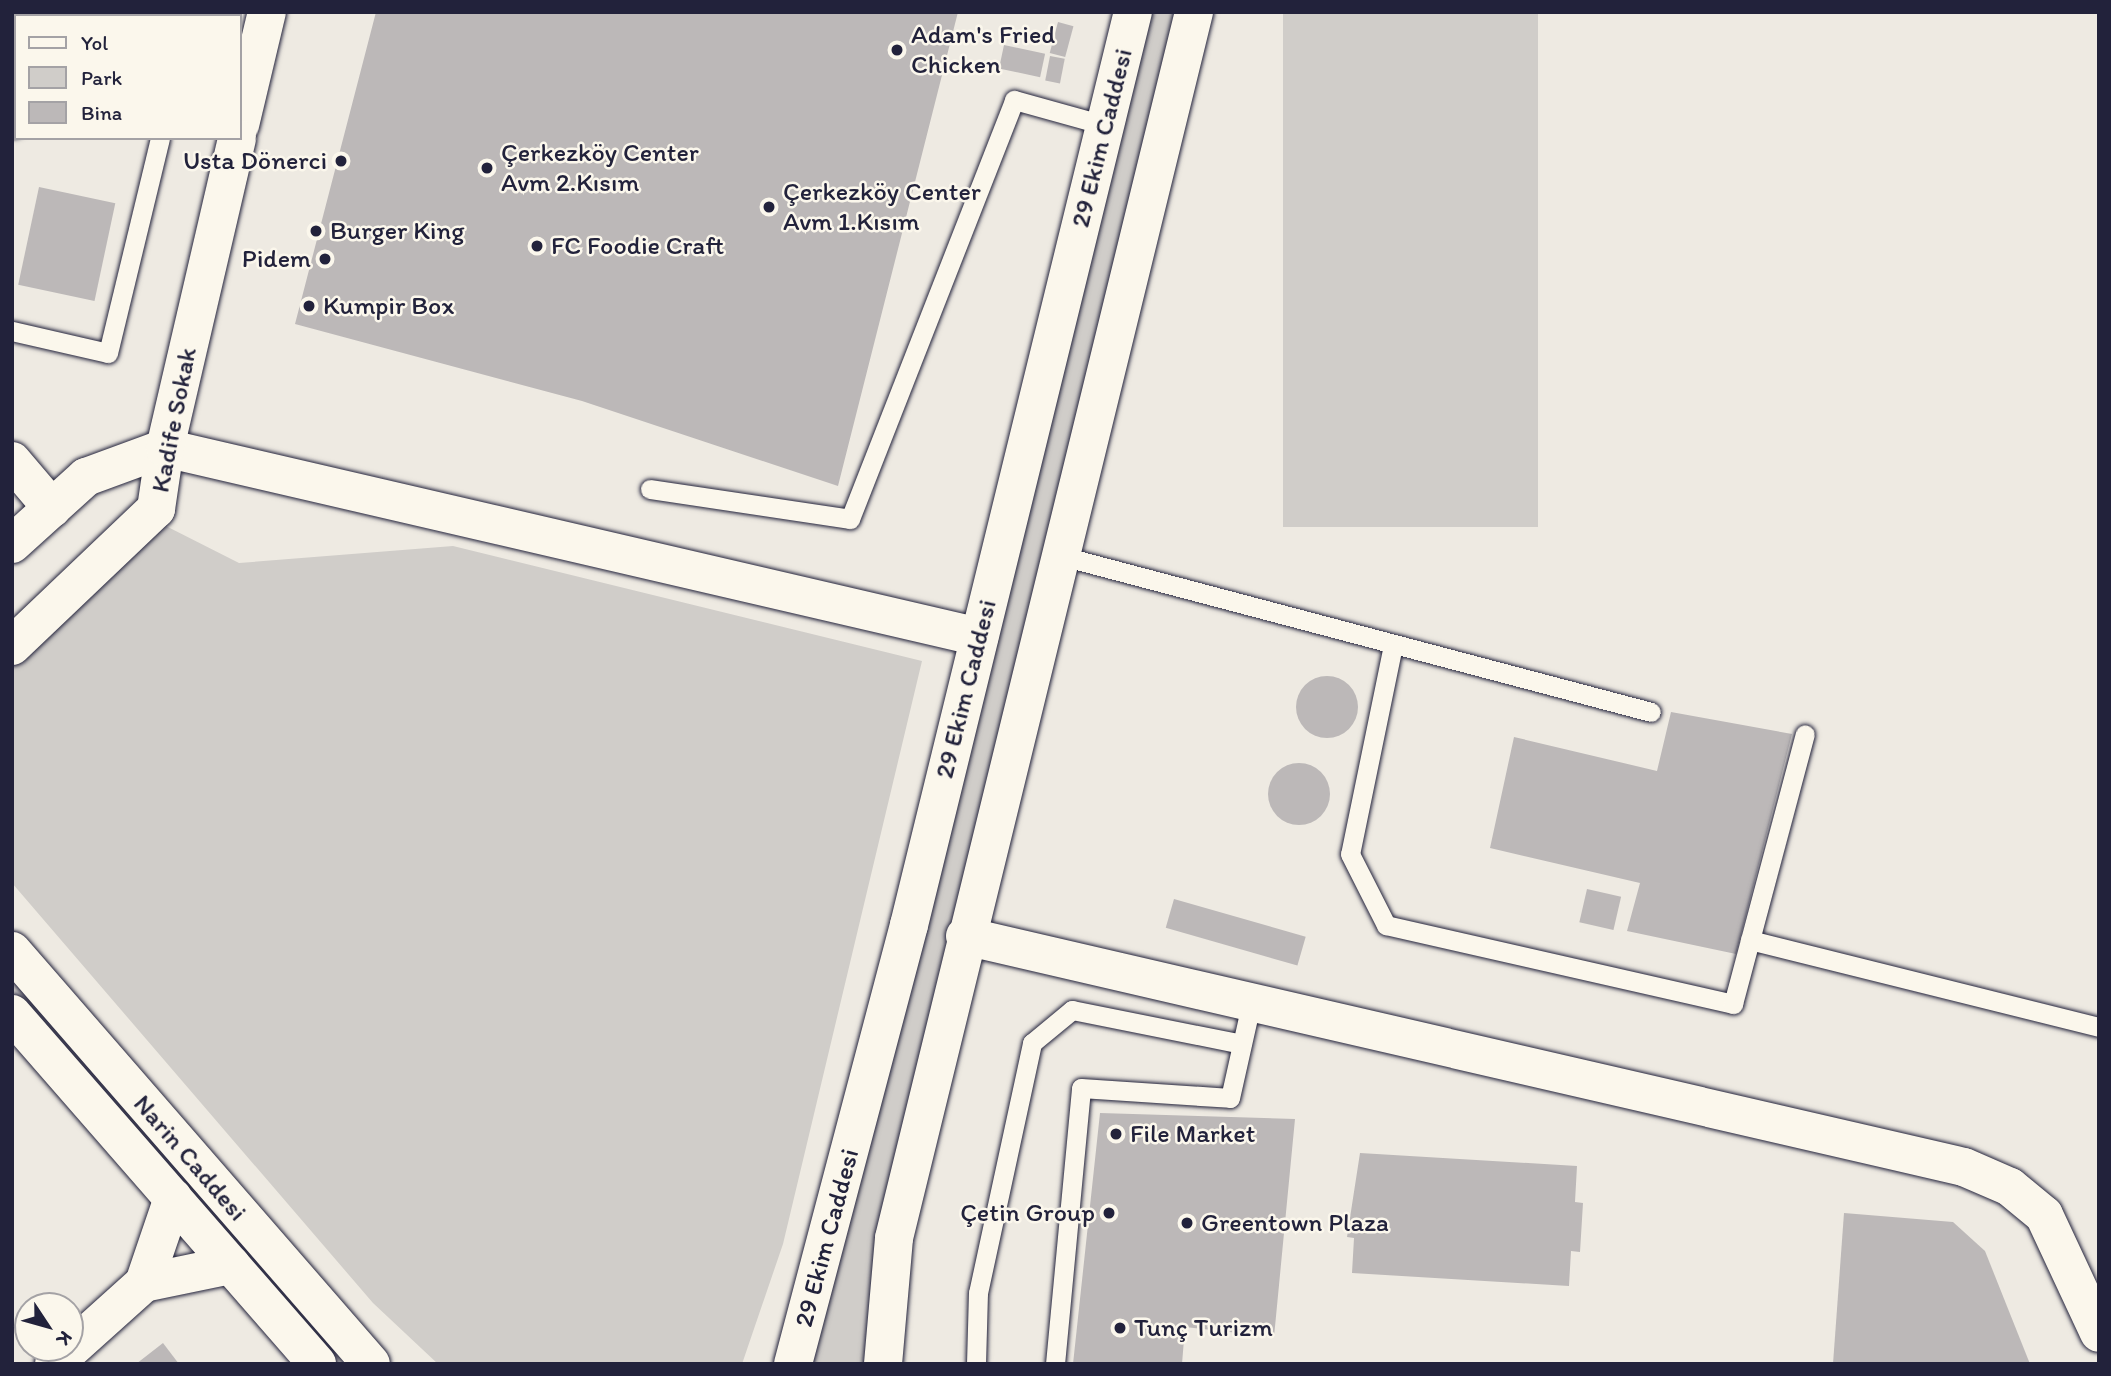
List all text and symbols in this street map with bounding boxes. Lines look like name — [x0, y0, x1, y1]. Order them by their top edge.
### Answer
legend — [14, 14, 242, 140]
place label: Adam's Fried Chicken — [911, 19, 1055, 80]
text: Yol — [81, 30, 108, 55]
marker: Adam's Fried Chicken — [889, 42, 905, 58]
street label: 29 Ekim Caddesi — [1065, 45, 1139, 231]
text: Park — [81, 65, 122, 90]
text: Bina — [81, 100, 122, 125]
place label: Çerkezköy Center Avm 2.Kısım — [501, 137, 699, 198]
place label: Usta Dönerci — [183, 145, 327, 177]
marker: Usta Dönerci — [333, 153, 349, 169]
marker: Çerkezköy Center Avm 2.Kısım — [479, 160, 495, 176]
place label: Çerkezköy Center Avm 1.Kısım — [783, 176, 981, 238]
marker: Çerkezköy Center Avm 1.Kısım — [761, 199, 777, 215]
place label: Burger King — [330, 215, 464, 247]
marker: Burger King — [308, 223, 324, 239]
place label: FC Foodie Craft — [551, 230, 725, 262]
marker: FC Foodie Craft — [529, 238, 545, 254]
place label: Pidem — [242, 243, 311, 275]
marker: Pidem — [317, 251, 333, 267]
place label: Kumpir Box — [323, 290, 454, 322]
marker: Kumpir Box — [301, 298, 317, 314]
street label: Kadife Sokak — [145, 345, 203, 495]
street label: 29 Ekim Caddesi — [929, 596, 1003, 782]
street label: Narin Caddesi — [127, 1089, 253, 1227]
place label: File Market — [1130, 1118, 1255, 1150]
marker: File Market — [1108, 1126, 1124, 1142]
street label: 29 Ekim Caddesi — [788, 1145, 866, 1331]
place label: Çetin Group — [961, 1197, 1095, 1229]
marker: Çetin Group — [1101, 1205, 1117, 1221]
place label: Greentown Plaza — [1201, 1207, 1389, 1239]
marker: Greentown Plaza — [1179, 1215, 1195, 1231]
north arrow — [14, 1292, 84, 1362]
place label: Tunç Turizm — [1134, 1312, 1272, 1344]
marker: Tunç Turizm — [1112, 1320, 1128, 1336]
text: K — [52, 1327, 78, 1350]

